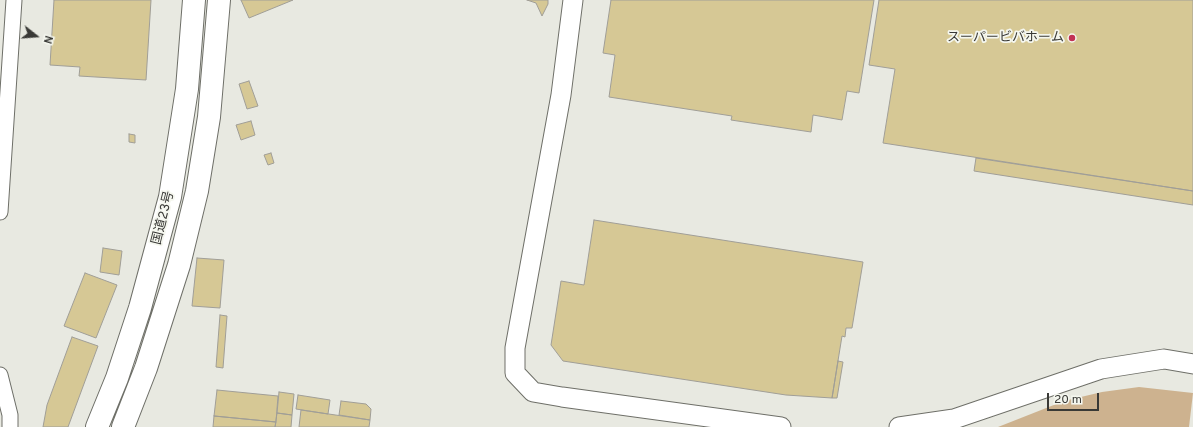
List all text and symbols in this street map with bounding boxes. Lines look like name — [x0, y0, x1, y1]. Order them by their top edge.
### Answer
north arrow — [16, 16, 56, 56]
place label: スーパービバホーム — [947, 30, 1064, 46]
marker: スーパービバホーム — [1067, 33, 1077, 43]
text: N — [40, 34, 55, 45]
street label: 国道23号 — [150, 190, 178, 246]
scale bar — [1049, 385, 1101, 411]
text: 20 m — [1054, 392, 1082, 408]

